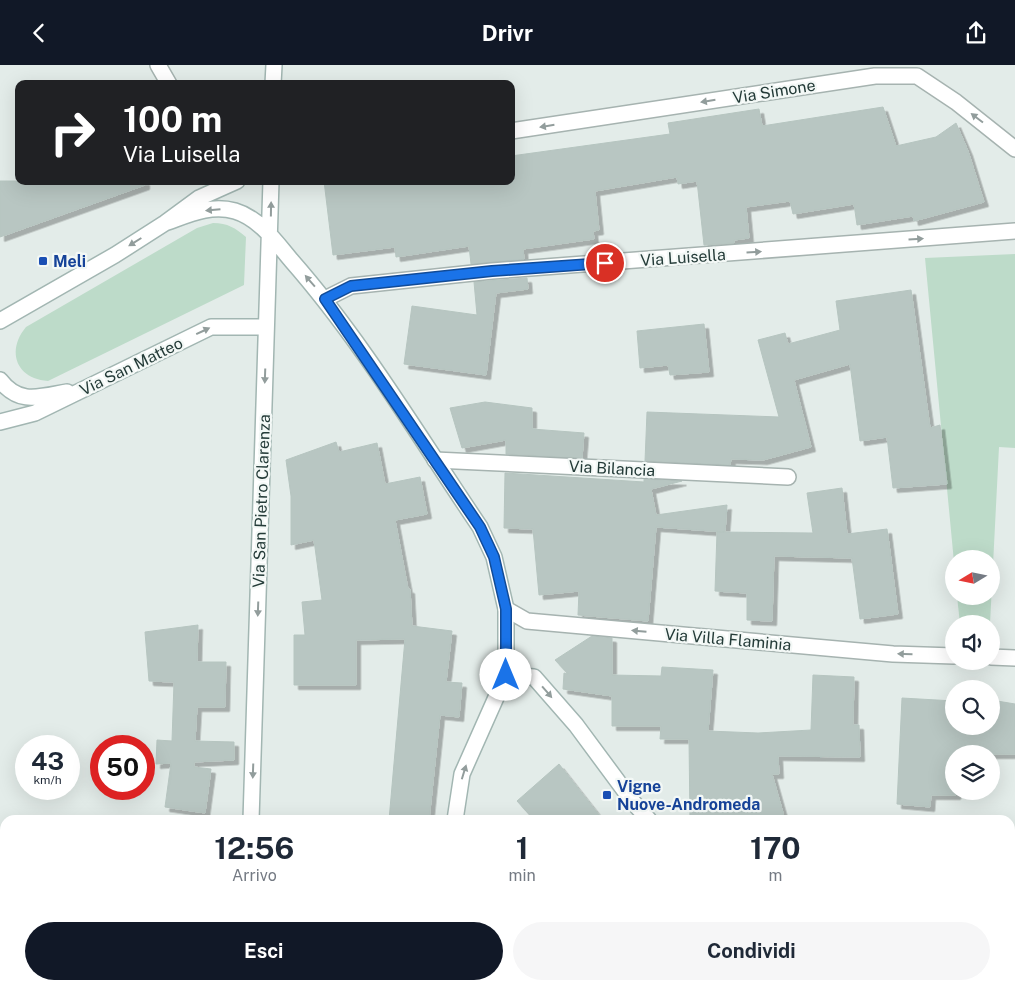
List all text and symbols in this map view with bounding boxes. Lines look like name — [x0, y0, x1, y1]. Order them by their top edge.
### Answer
icon: back — [25, 19, 53, 47]
icon: share — [962, 19, 990, 47]
text: Drivr — [482, 20, 533, 46]
street label: Via Simone — [731, 76, 817, 107]
one-way arrow — [699, 98, 715, 106]
text: 100 m — [123, 99, 222, 140]
icon: right — [40, 100, 105, 165]
one-way arrow — [971, 113, 984, 124]
one-way arrow — [539, 122, 555, 130]
text: Via Luisella — [123, 141, 241, 167]
one-way arrow — [267, 201, 275, 217]
one-way arrow — [204, 206, 220, 214]
one-way arrow — [908, 235, 924, 243]
one-way arrow — [129, 237, 142, 246]
pin — [584, 242, 626, 284]
street label: Via Luisella — [640, 245, 726, 270]
one-way arrow — [746, 248, 762, 256]
icon: arrive — [591, 249, 619, 277]
place label: Meli — [53, 252, 86, 271]
marker: Meli — [37, 255, 49, 267]
one-way arrow — [304, 275, 315, 288]
one-way arrow — [196, 327, 211, 335]
street label: Via San Matteo — [77, 333, 186, 400]
one-way arrow — [261, 368, 269, 384]
street label: Via San Pietro Clarenza — [249, 414, 274, 588]
street label: Via Bilancia — [568, 457, 656, 480]
north arrow — [945, 550, 1000, 605]
map controls — [945, 550, 1000, 800]
one-way arrow — [253, 601, 261, 617]
button: sound — [945, 615, 1000, 670]
street label: Via Villa Flaminia — [664, 624, 792, 655]
one-way arrow — [630, 627, 646, 635]
position arrow — [479, 648, 531, 700]
one-way arrow — [897, 650, 913, 658]
button: search — [945, 680, 1000, 735]
one-way arrow — [542, 686, 553, 699]
speed limit sign: 50 — [90, 735, 155, 800]
button: layers — [945, 745, 1000, 800]
text: 43 — [31, 746, 64, 776]
one-way arrow — [248, 763, 256, 779]
one-way arrow — [460, 765, 468, 780]
text: km/h — [33, 773, 62, 787]
place label: Vigne Nuove-Andromeda — [617, 777, 760, 814]
marker: Vigne Nuove-Andromeda — [601, 789, 613, 801]
text: 12:56 — [214, 830, 294, 866]
text: 1 — [516, 830, 529, 866]
text: 170 — [750, 830, 801, 866]
text: Arrivo — [232, 866, 277, 885]
text: min — [509, 866, 536, 885]
text: m — [768, 866, 782, 885]
button: Esci — [25, 922, 503, 980]
button: Condividi — [513, 922, 990, 980]

